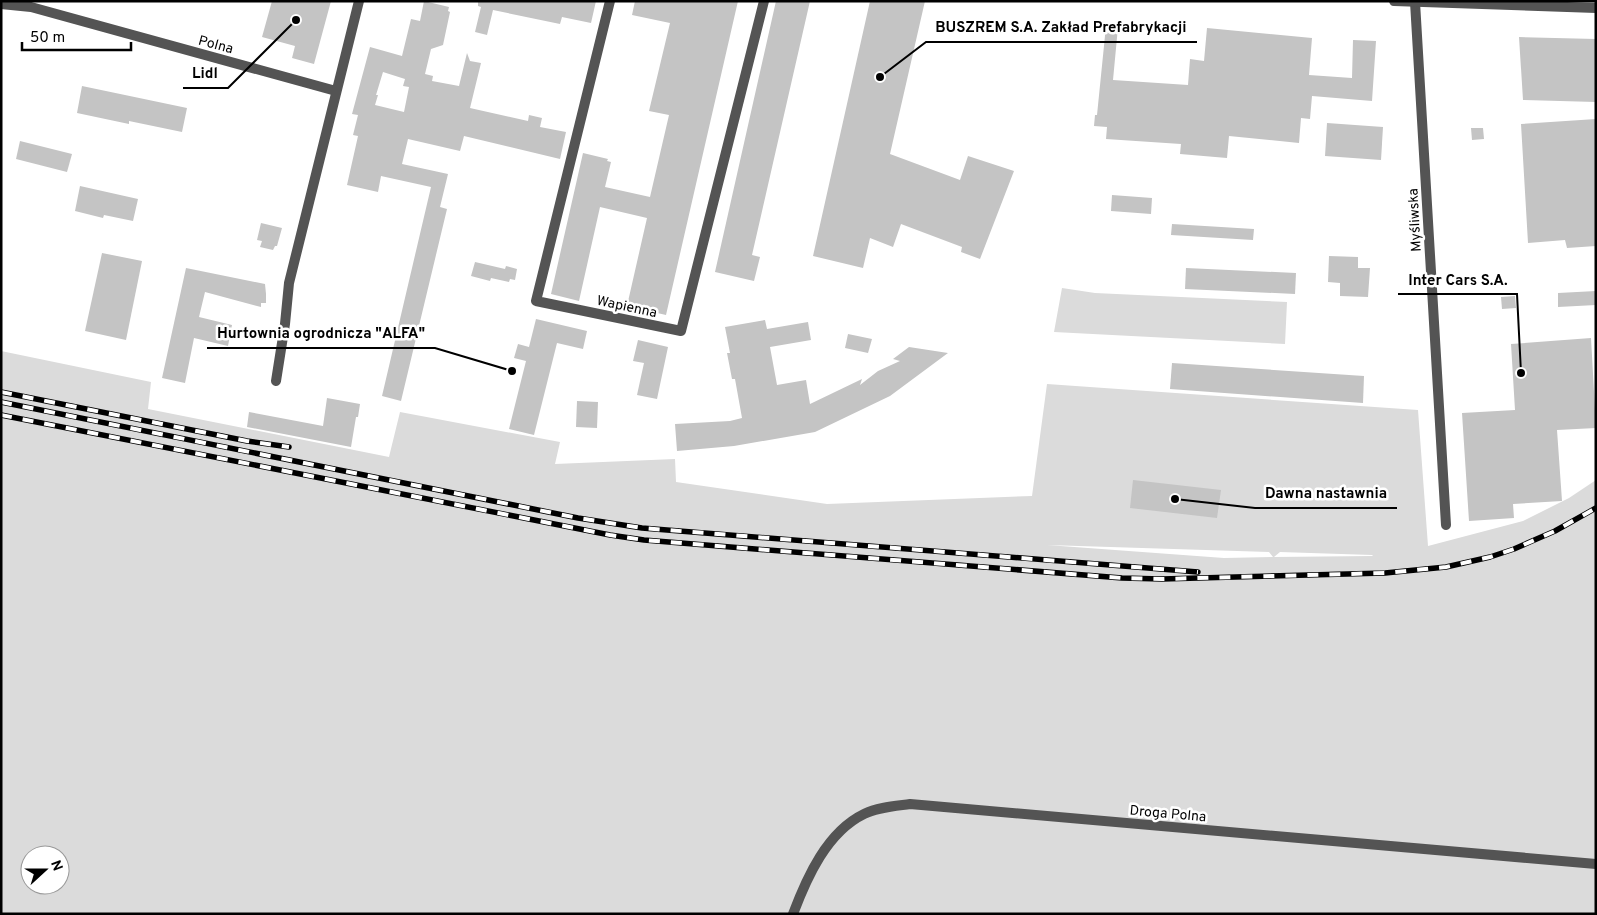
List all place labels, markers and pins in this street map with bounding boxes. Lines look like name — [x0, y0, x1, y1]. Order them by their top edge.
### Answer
callout: BUSZREM S.A. Zakład Prefabrykacji — [926, 12, 1197, 42]
callout: Lidl — [183, 58, 228, 88]
callout: Inter Cars S.A. — [1398, 264, 1517, 294]
callout: Hurtownia ogrodnicza "ALFA" — [207, 318, 435, 348]
callout: Dawna nastawnia — [1255, 478, 1397, 508]

